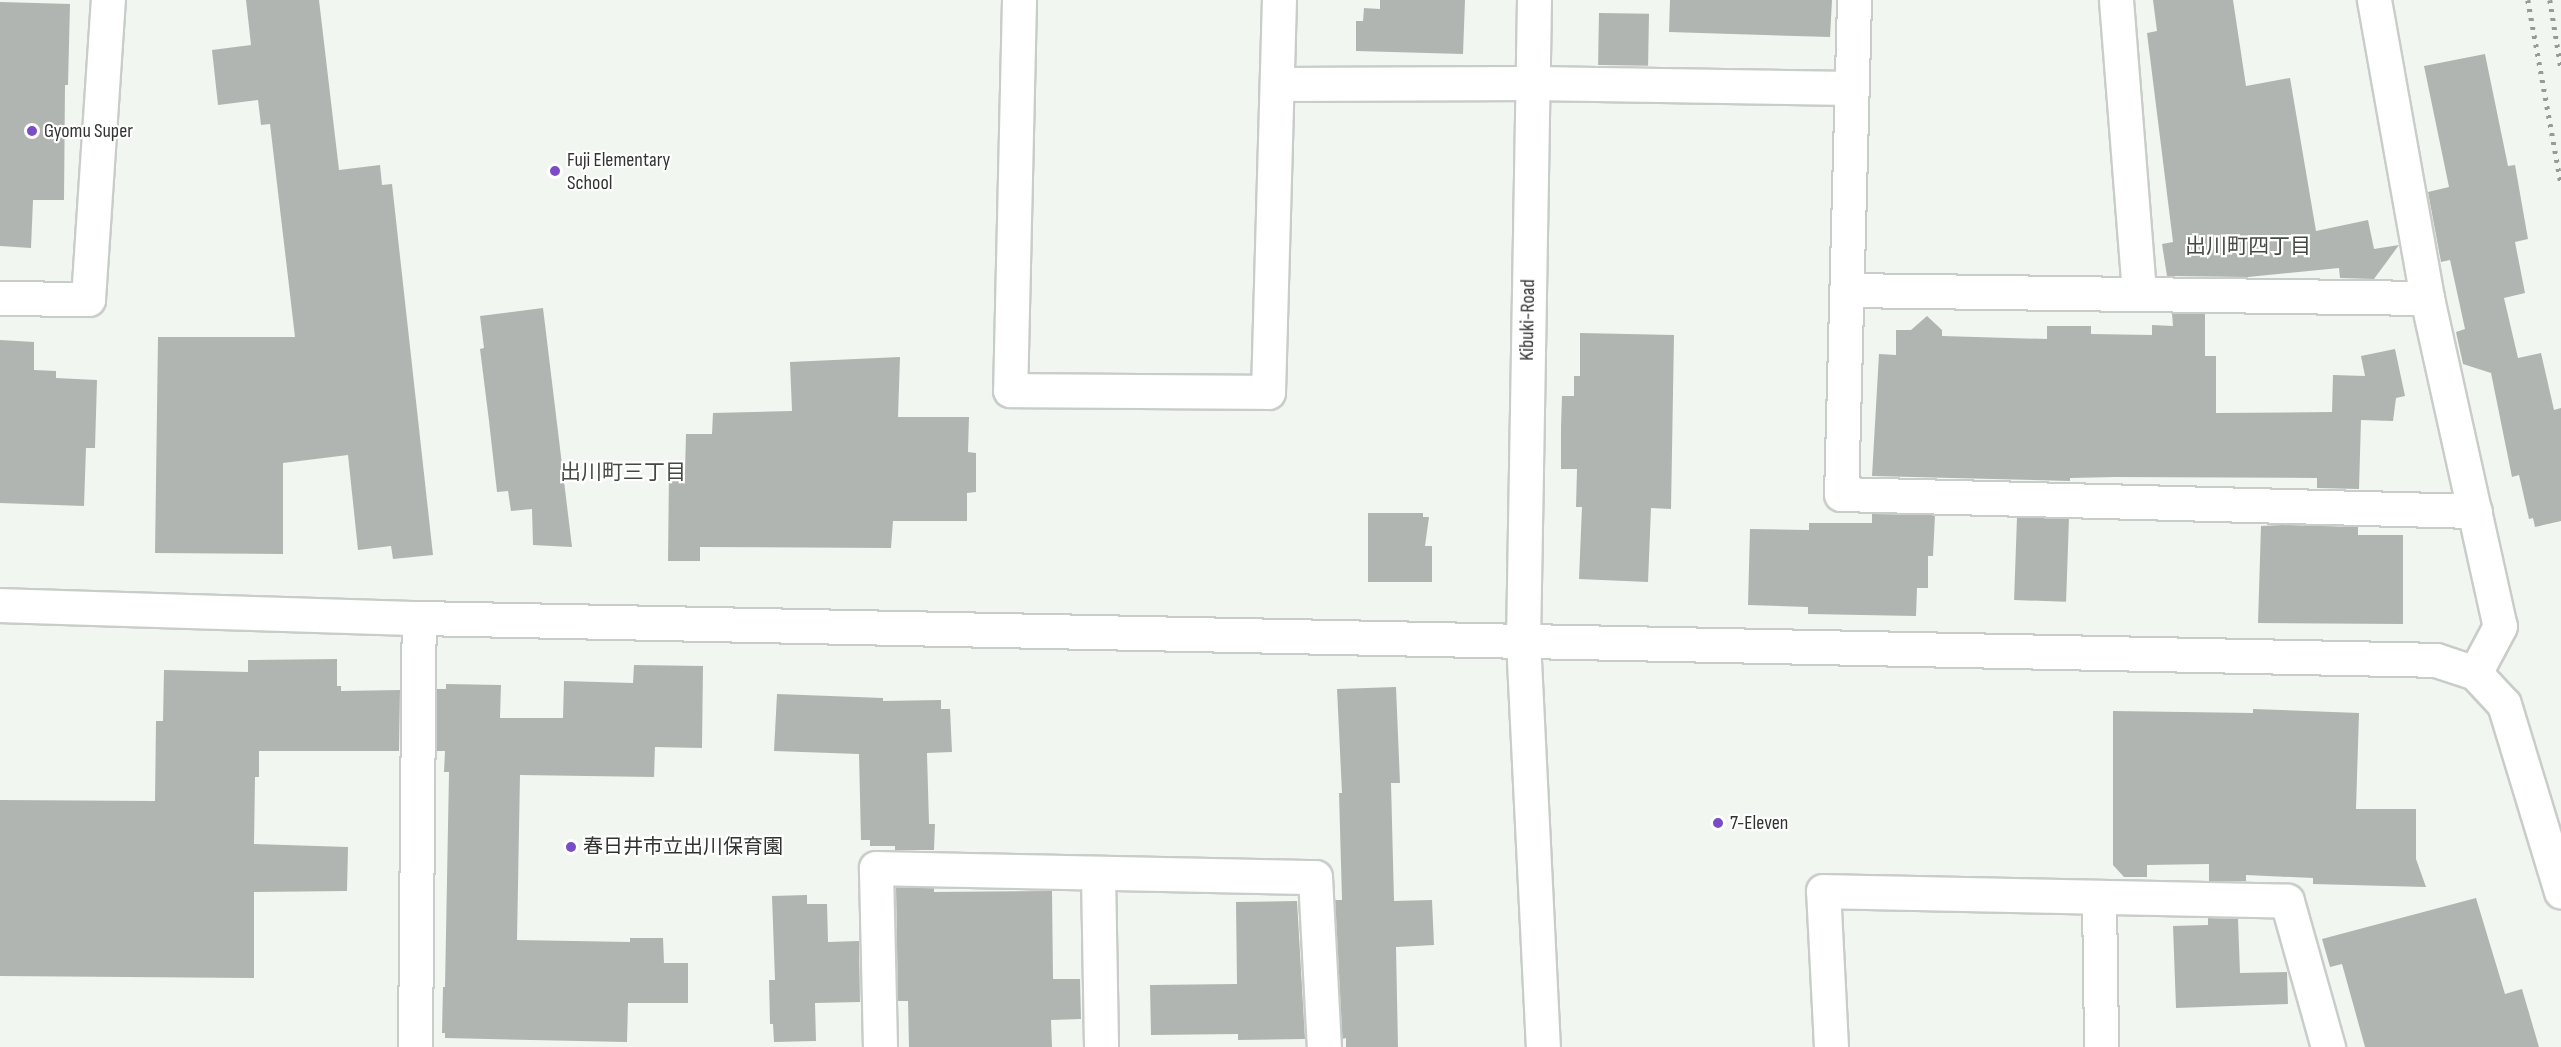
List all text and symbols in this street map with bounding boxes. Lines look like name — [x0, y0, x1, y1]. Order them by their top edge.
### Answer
place label: Gyomu Super — [44, 119, 133, 143]
marker: Gyomu Super — [25, 124, 39, 138]
place label: Fuji Elementary School — [567, 148, 670, 195]
marker: Fuji Elementary School — [548, 164, 562, 178]
district label: 出川町四丁目 — [2185, 234, 2311, 260]
street label: Kibuki-Road — [1515, 279, 1541, 361]
district label: 出川町三丁目 — [560, 460, 686, 486]
place label: 7-Eleven — [1730, 811, 1788, 835]
marker: 7-Eleven — [1711, 816, 1725, 830]
place label: 春日井市立出川保育園 — [583, 835, 783, 859]
marker: 春日井市立出川保育園 — [564, 840, 578, 854]

